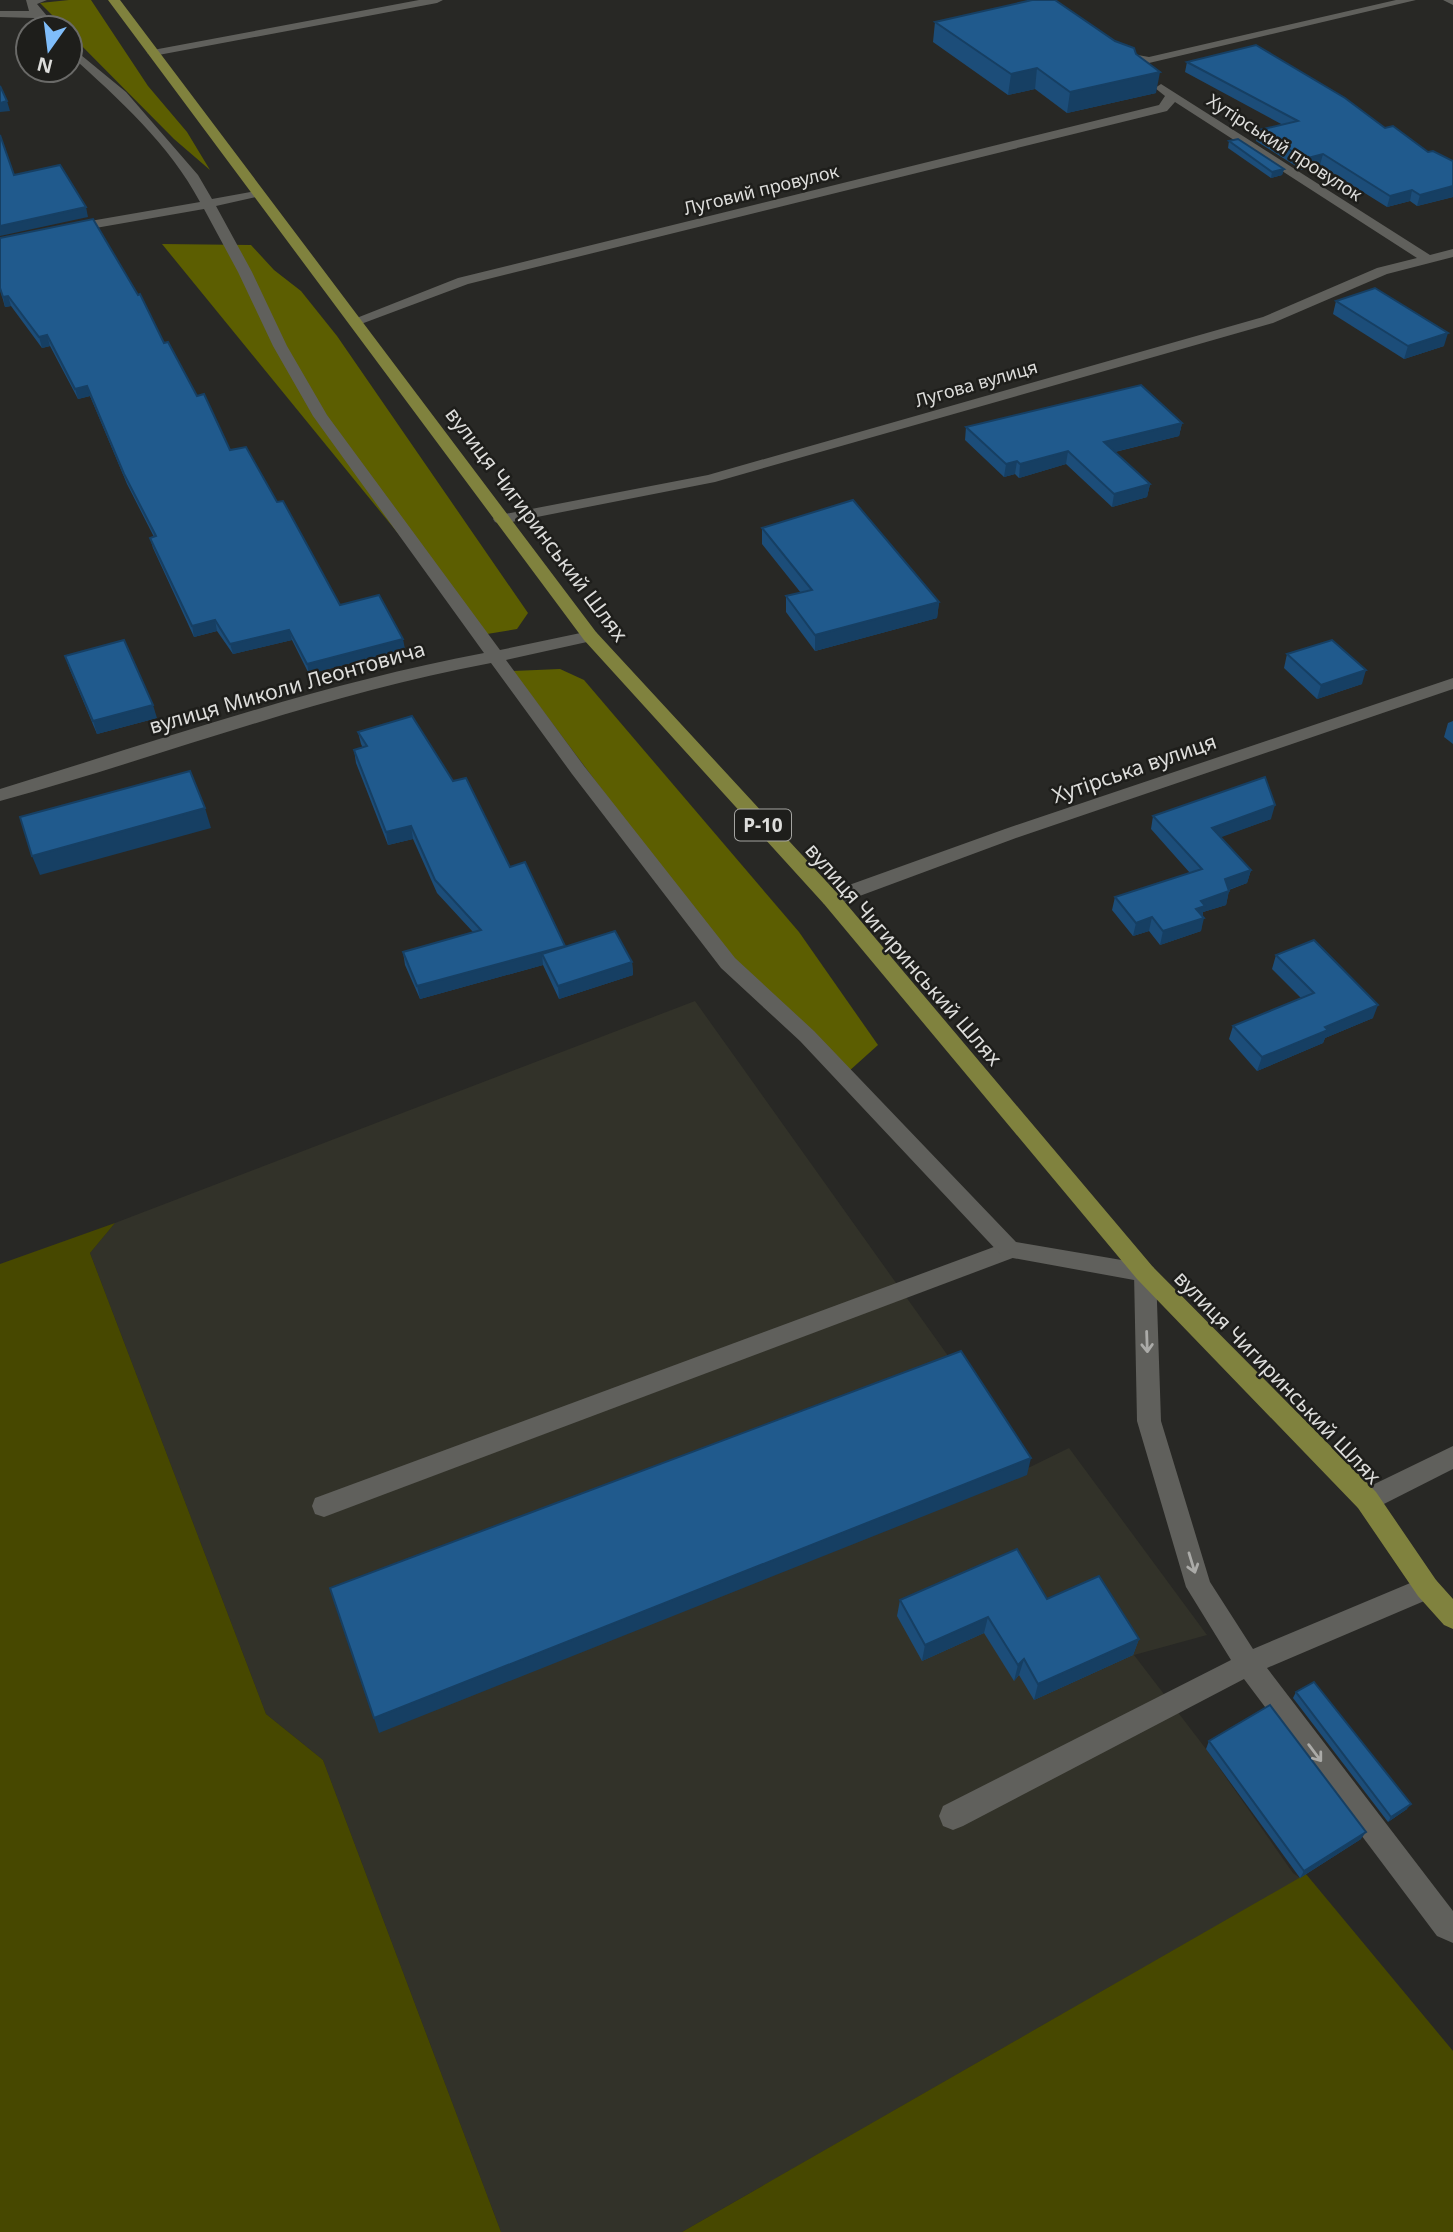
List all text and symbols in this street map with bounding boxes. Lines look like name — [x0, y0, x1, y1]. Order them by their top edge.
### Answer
north arrow — [14, 14, 84, 84]
text: N — [34, 51, 56, 80]
street label: Хутірський провулок — [1203, 88, 1368, 206]
street label: Луговий провулок — [681, 158, 841, 220]
street label: Лугова вулиця — [912, 354, 1040, 412]
street label: вулиця Чигиринський Шлях — [440, 401, 635, 647]
street label: вулиця Миколи Леонтовича — [146, 634, 428, 740]
street label: Хутірська вулиця — [1048, 727, 1220, 809]
road number: Р-10 — [735, 810, 791, 840]
street label: вулиця Чигиринський Шлях — [799, 837, 1009, 1072]
street label: вулиця Чигиринський Шлях — [1168, 1264, 1388, 1490]
one-way arrow — [1141, 1330, 1154, 1353]
one-way arrow — [1186, 1552, 1199, 1574]
one-way arrow — [1307, 1743, 1322, 1762]

